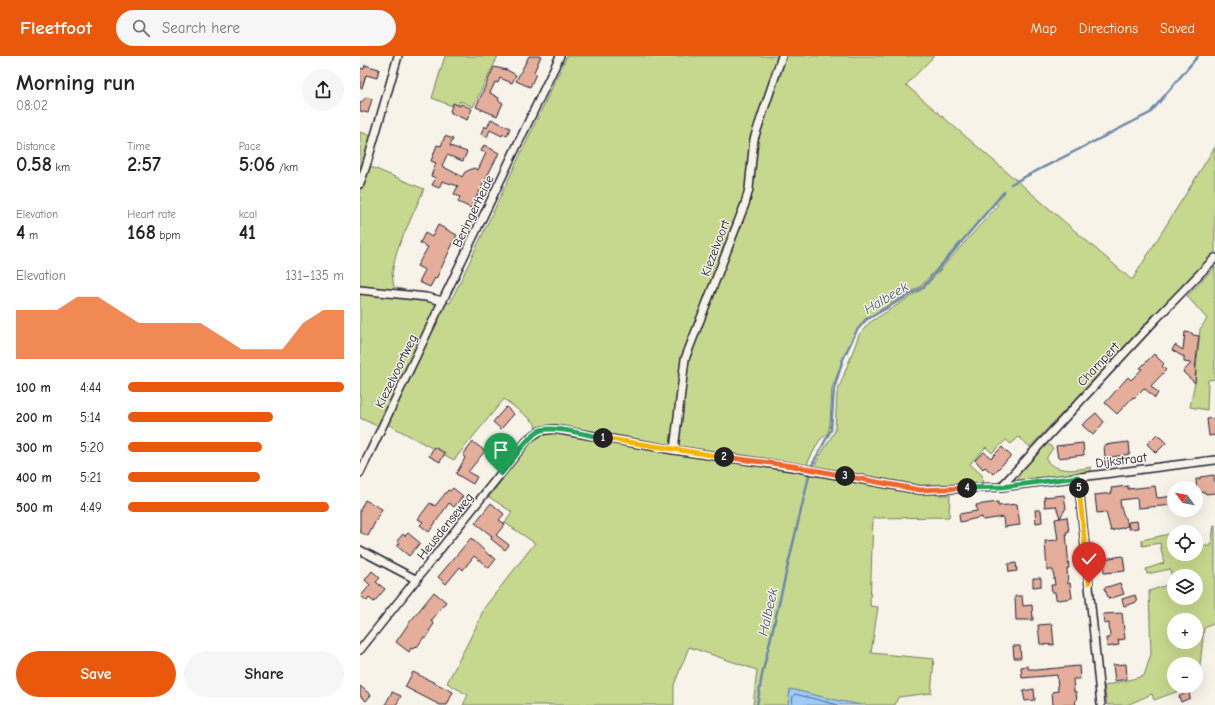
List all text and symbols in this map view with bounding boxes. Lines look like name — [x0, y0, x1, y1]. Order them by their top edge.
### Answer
search box — [116, 10, 396, 46]
text: Fleetfoot — [20, 17, 92, 39]
icon: search — [130, 17, 152, 39]
text: Search here — [162, 19, 240, 37]
text: Map — [1030, 20, 1057, 37]
text: Directions — [1079, 20, 1138, 37]
text: Saved — [1160, 20, 1195, 37]
button: share — [302, 69, 344, 111]
text: Morning run — [16, 70, 135, 96]
text: 08:02 — [16, 98, 48, 113]
text: Distance — [16, 140, 55, 153]
text: Time — [127, 140, 150, 153]
text: Pace — [239, 140, 261, 153]
text: 0.58 — [16, 153, 52, 176]
text: 2:57 — [127, 153, 161, 176]
text: 5:06 — [239, 153, 275, 176]
text: km — [52, 161, 70, 174]
text: /km — [275, 161, 298, 174]
street label: Beringerheide — [449, 172, 497, 249]
text: Elevation — [16, 208, 58, 221]
text: Heart rate — [127, 208, 176, 221]
text: kcal — [239, 208, 257, 221]
street label: Kiezelvoort — [697, 216, 733, 278]
text: 4 — [16, 221, 25, 244]
text: 168 — [127, 221, 156, 244]
text: 41 — [239, 221, 256, 244]
text: m — [25, 229, 38, 242]
text: bpm — [156, 229, 180, 242]
text: Elevation — [16, 268, 66, 283]
text: 131–135 m — [285, 268, 344, 283]
water label: Halbeek — [861, 278, 911, 318]
street label: Kiezelvoortweg — [372, 332, 420, 410]
street label: Champert — [1074, 338, 1123, 389]
text: 100 m — [16, 380, 51, 395]
text: 4:44 — [80, 380, 101, 395]
text: 200 m — [16, 410, 52, 425]
text: 5:14 — [80, 410, 101, 425]
pin: 1 — [593, 428, 613, 448]
text: 1 — [601, 431, 605, 444]
pin — [484, 433, 518, 474]
icon: arrive — [490, 439, 512, 461]
text: 300 m — [16, 440, 52, 455]
text: 5:20 — [80, 440, 104, 455]
pin: 2 — [714, 447, 734, 467]
street label: Dijkstraat — [1094, 449, 1149, 471]
text: 2 — [721, 450, 727, 463]
pin: 3 — [835, 466, 855, 486]
text: 3 — [842, 469, 848, 482]
text: 400 m — [16, 470, 52, 485]
text: 5:21 — [80, 470, 101, 485]
pin: 4 — [957, 478, 977, 498]
pin: 5 — [1069, 478, 1089, 498]
text: 4 — [964, 481, 970, 494]
text: 5 — [1076, 481, 1082, 494]
north arrow — [1167, 481, 1203, 517]
map controls — [1167, 481, 1203, 693]
street label: Heusdenseweg — [414, 490, 476, 562]
text: 500 m — [16, 500, 53, 515]
text: 4:49 — [80, 500, 102, 515]
button: locate — [1167, 525, 1203, 561]
pin — [1072, 542, 1106, 583]
icon: check — [1078, 548, 1100, 570]
button: layers — [1167, 569, 1203, 605]
water label: Halbeek — [754, 586, 782, 638]
button: + — [1167, 613, 1203, 649]
button: Save — [16, 651, 176, 697]
button: Share — [184, 651, 344, 697]
button: − — [1167, 657, 1203, 693]

